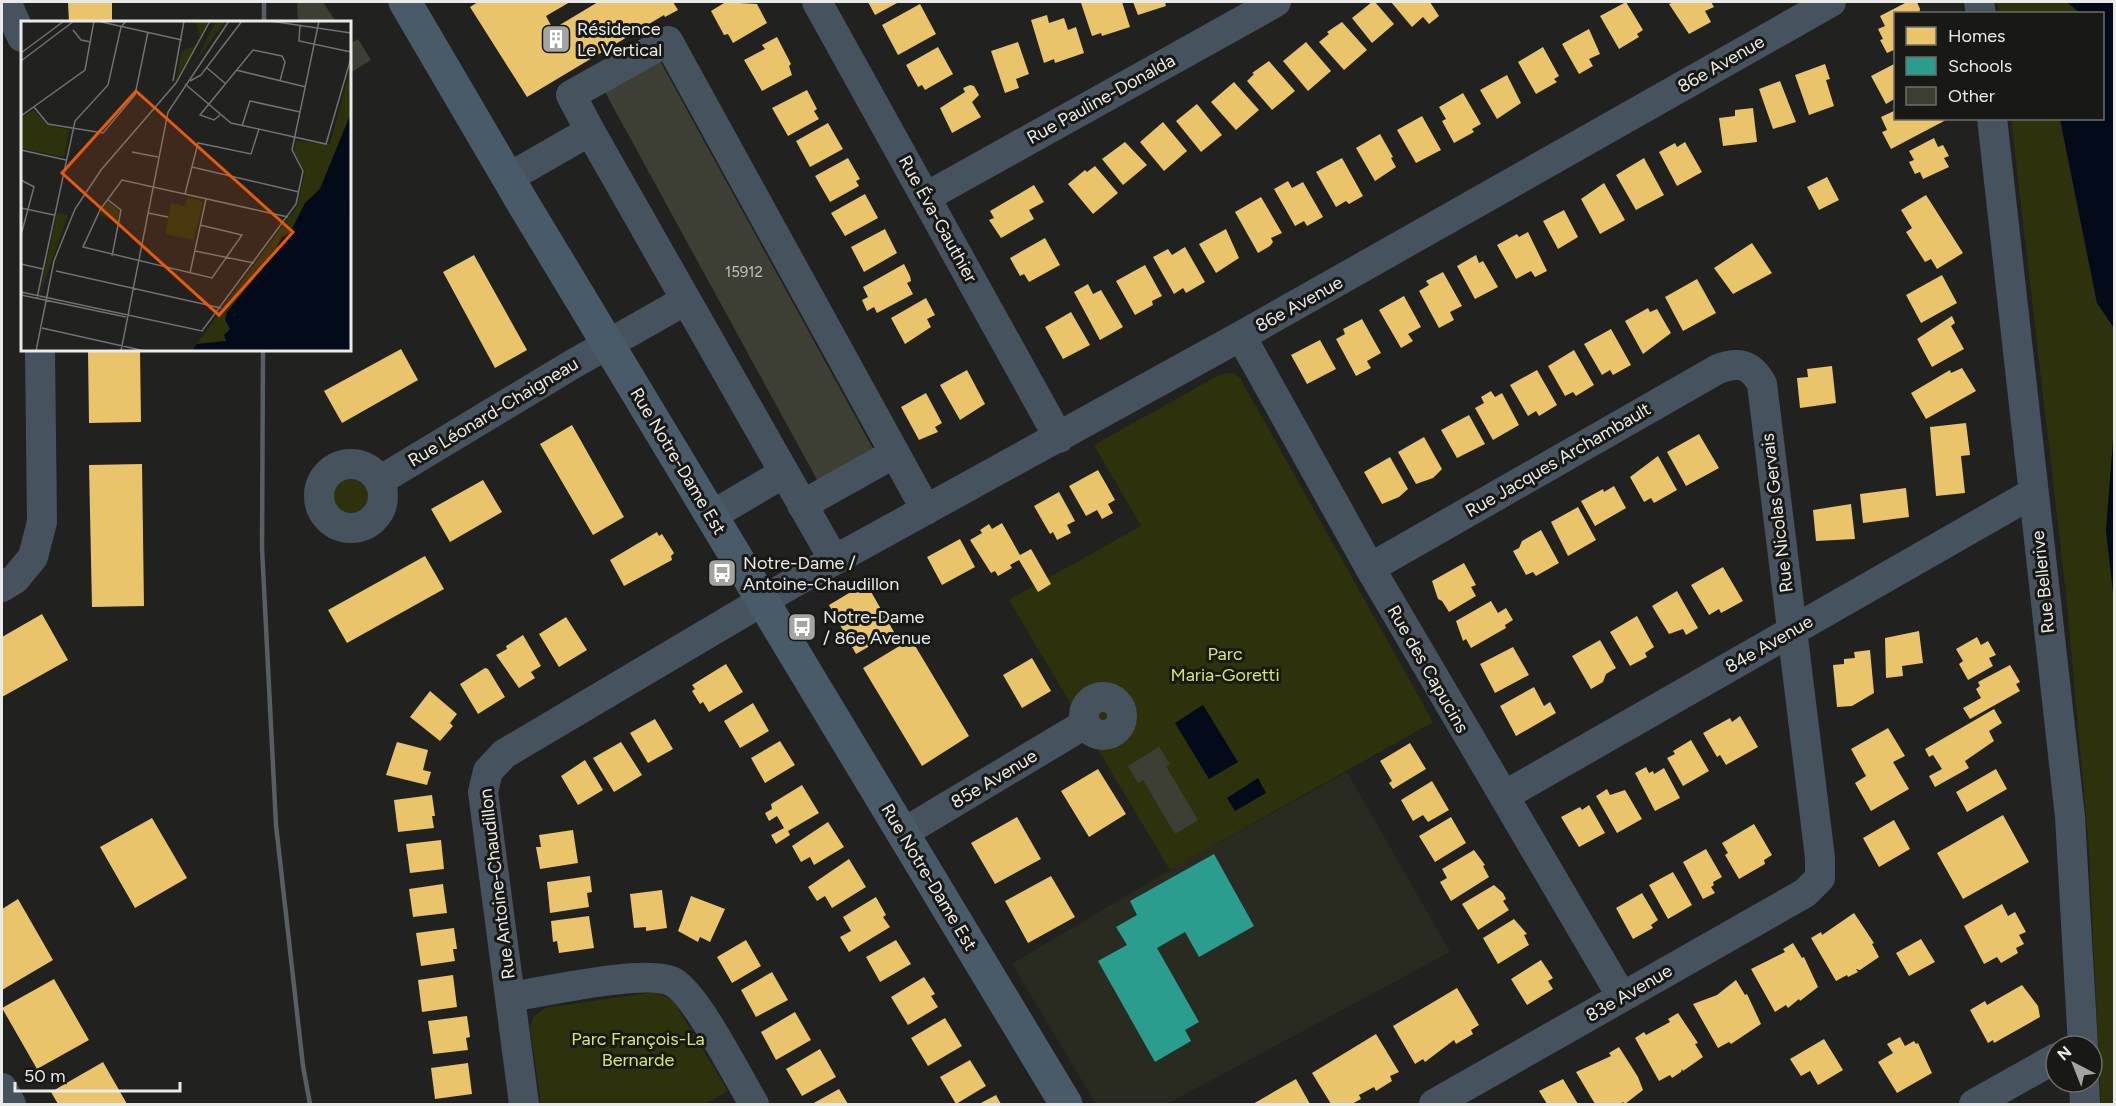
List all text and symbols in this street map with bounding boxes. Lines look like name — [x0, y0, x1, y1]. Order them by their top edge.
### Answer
legend — [1894, 12, 2104, 120]
place label: Résidence Le Vertical — [577, 18, 662, 61]
inset map — [21, 21, 351, 351]
building icon: Résidence Le Vertical — [540, 23, 572, 55]
text: Homes — [1948, 25, 2006, 47]
street label: 86e Avenue — [1674, 30, 1768, 98]
street label: Rue Pauline-Donalda — [1023, 49, 1179, 149]
text: Schools — [1948, 55, 2012, 77]
text: Other — [1948, 85, 1995, 107]
street label: Rue Éva-Gauthier — [894, 152, 982, 286]
house number: 15912 — [725, 263, 763, 281]
street label: 86e Avenue — [1252, 271, 1347, 337]
street label: Rue Léonard-Chaigneau — [404, 352, 582, 472]
street label: Rue Notre-Dame Est — [626, 384, 731, 538]
street label: Rue Jacques Archambault — [1462, 398, 1655, 522]
street label: Rue Nicolas Gervais — [1756, 432, 1798, 594]
street label: Rue Bellerive — [2027, 529, 2059, 635]
place label: Notre-Dame / Antoine-Chaudillon — [743, 552, 899, 595]
bus stop icon: Notre-Dame / Antoine-Chaudillon — [706, 557, 738, 589]
street label: Rue des Capucins — [1382, 601, 1474, 737]
place label: Notre-Dame / 86e Avenue — [823, 606, 931, 649]
street label: 84e Avenue — [1721, 610, 1817, 678]
bus stop icon: Notre-Dame / 86e Avenue — [786, 611, 818, 643]
park label: Parc Maria-Goretti — [1170, 643, 1280, 686]
street label: 85e Avenue — [947, 745, 1041, 813]
street label: Rue Antoine-Chaudillon — [474, 787, 520, 981]
street label: Rue Notre-Dame Est — [877, 800, 982, 954]
street label: 83e Avenue — [1582, 959, 1676, 1027]
park label: Parc François-La Bernarde — [571, 1028, 705, 1071]
north arrow — [2044, 1034, 2104, 1094]
text: N — [2053, 1042, 2075, 1064]
scale bar — [15, 1055, 180, 1093]
text: 50 m — [24, 1065, 66, 1087]

